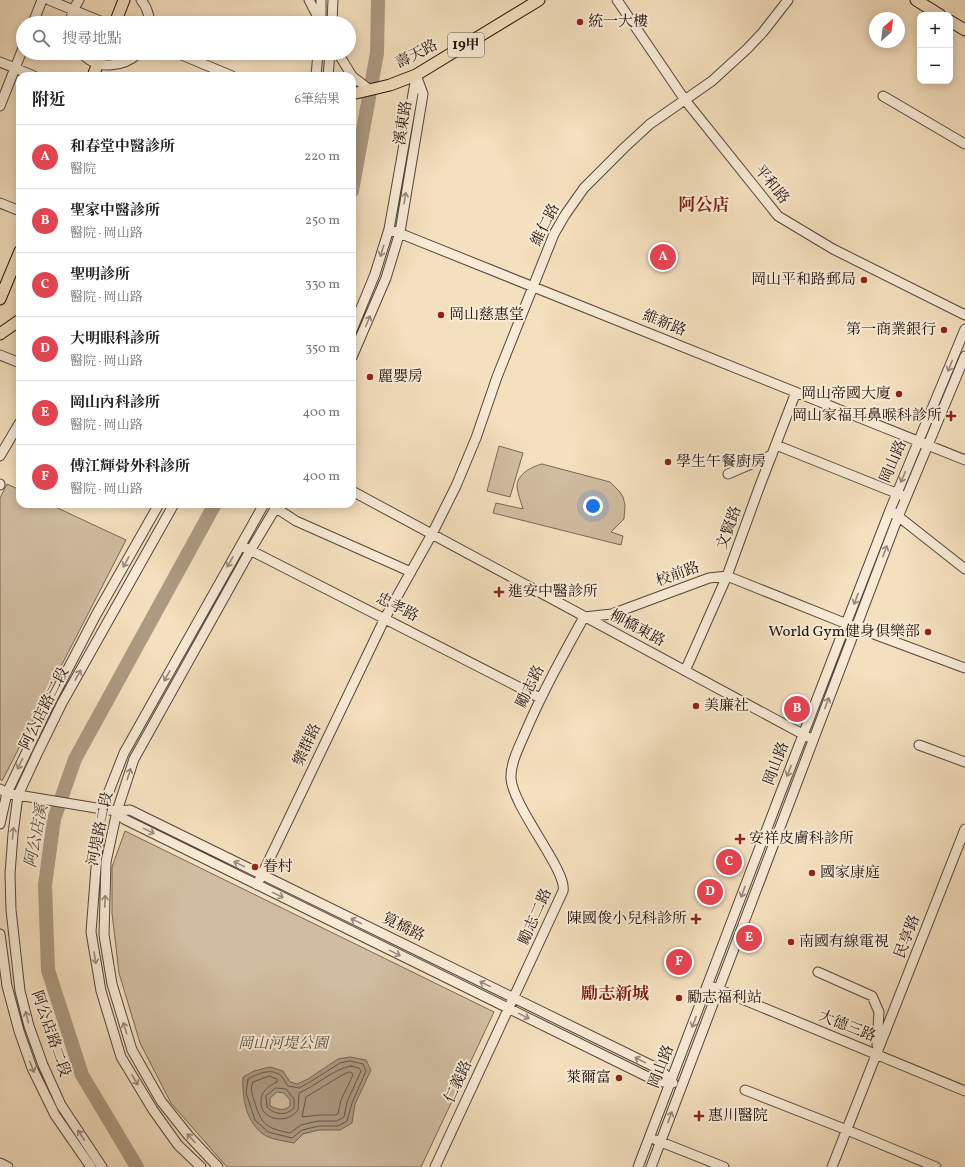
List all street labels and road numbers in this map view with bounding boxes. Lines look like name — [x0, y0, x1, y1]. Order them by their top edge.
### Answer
road number: 19甲 — [448, 33, 484, 57]
street label: 壽天路 — [392, 35, 442, 75]
street label: 溪東路 — [390, 99, 418, 147]
street label: 平和路 — [749, 161, 793, 209]
street label: 維仁路 — [526, 200, 566, 250]
street label: 維新路 — [639, 306, 689, 342]
street label: 岡山路 — [876, 437, 912, 487]
street label: 文賢路 — [712, 503, 748, 553]
street label: 校前路 — [653, 557, 703, 593]
street label: 忠孝路 — [372, 588, 422, 628]
street label: 柳橋東路 — [606, 606, 668, 652]
street label: 勵志路 — [512, 662, 550, 712]
street label: 阿公店路二段 — [15, 664, 75, 754]
street label: 樂群路 — [289, 720, 327, 770]
street label: 岡山路 — [759, 739, 795, 789]
street label: 河堤路二段 — [83, 790, 119, 868]
street label: 勵志二路 — [514, 885, 558, 949]
street label: 筧橋路 — [378, 909, 428, 947]
street label: 民享路 — [890, 912, 926, 962]
street label: 阿公店路二段 — [25, 988, 75, 1080]
street label: 大德三路 — [815, 1006, 879, 1048]
street label: 岡山路 — [644, 1042, 680, 1092]
street label: 仁義路 — [440, 1057, 478, 1107]

